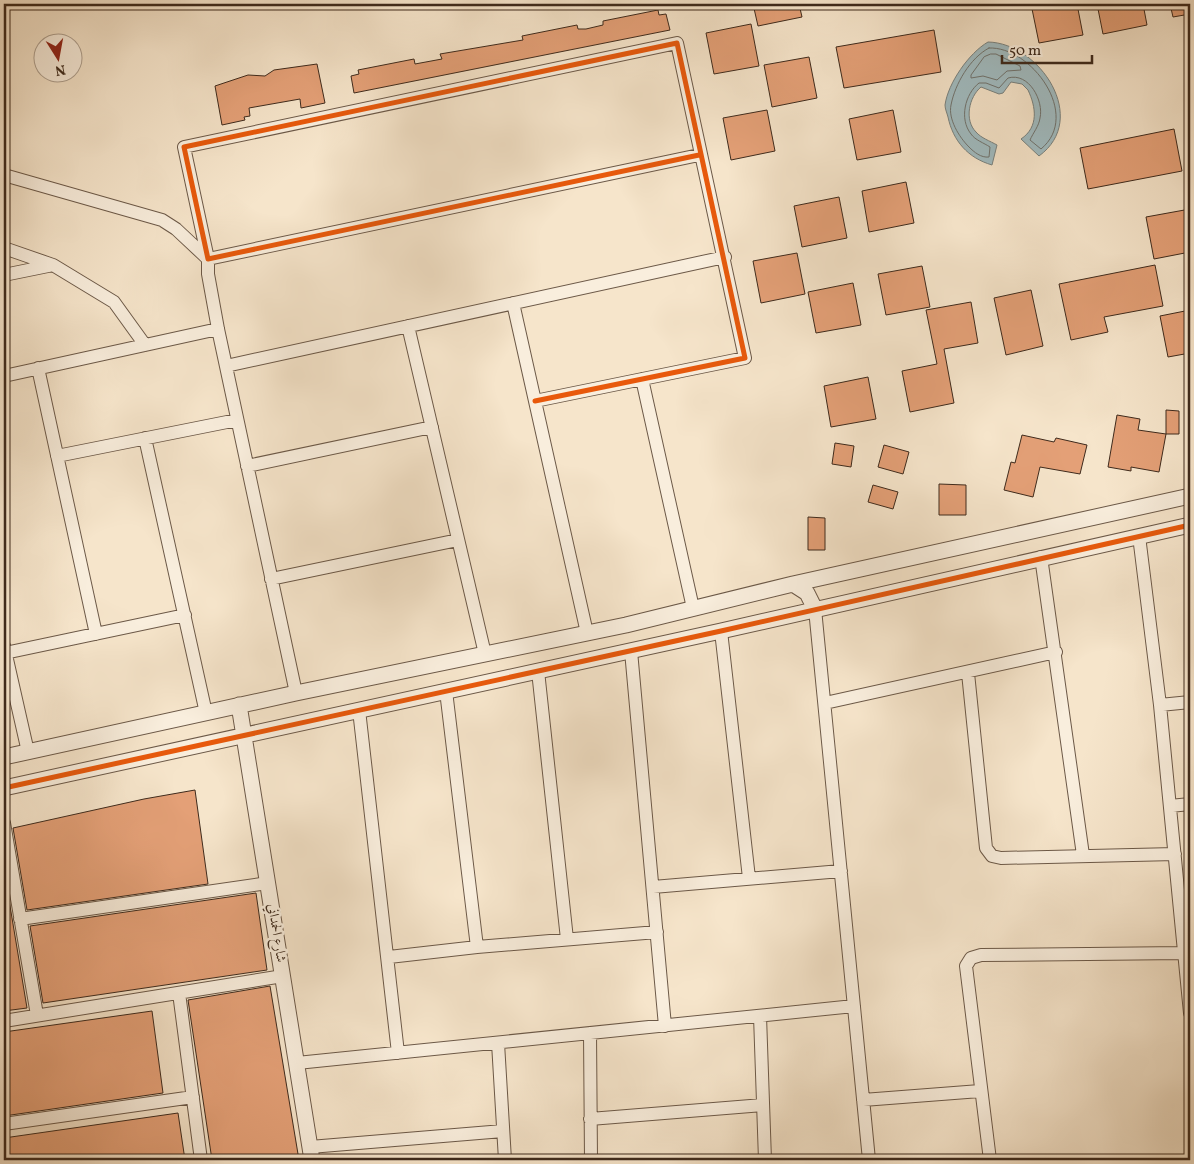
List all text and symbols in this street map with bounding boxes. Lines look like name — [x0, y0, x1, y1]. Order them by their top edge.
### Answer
north arrow — [32, 32, 82, 82]
scale bar — [1002, 32, 1092, 64]
text: 50 m — [1009, 41, 1041, 62]
text: N — [53, 59, 67, 80]
street label: شارع الحمداني — [261, 902, 290, 964]

